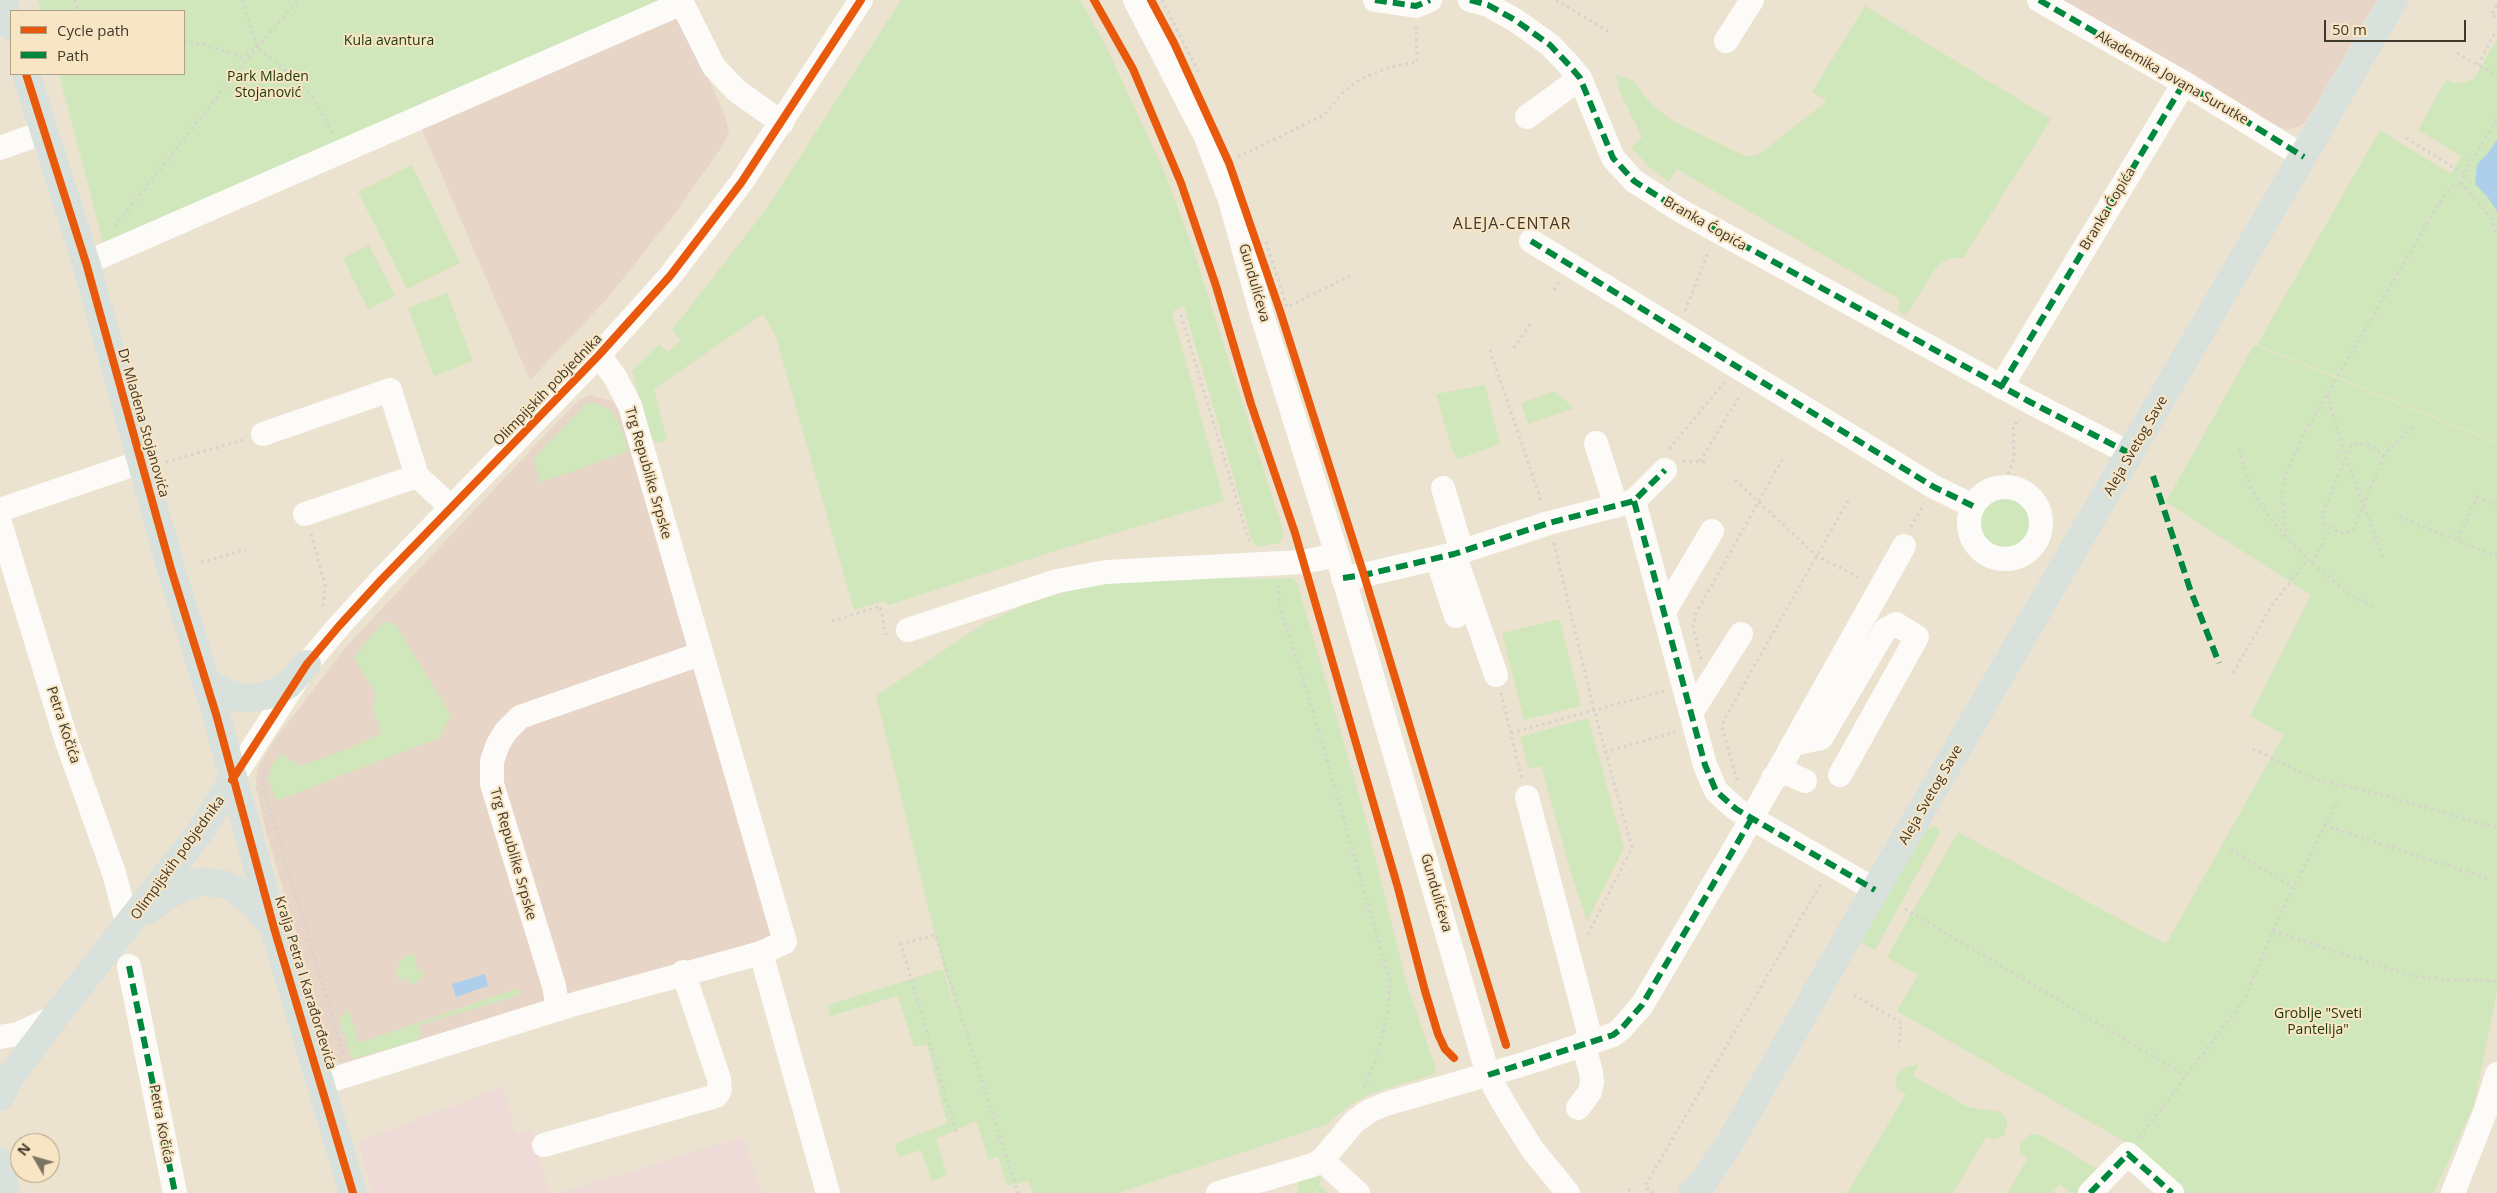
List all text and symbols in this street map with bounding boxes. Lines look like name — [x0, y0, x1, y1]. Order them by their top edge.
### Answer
legend — [10, 10, 185, 75]
scale bar — [2327, 10, 2470, 42]
text: 50 m — [2332, 19, 2367, 39]
text: Cycle path — [57, 20, 129, 40]
street label: Akademika Jovana Surutke — [2093, 27, 2251, 129]
park label: Kula avantura — [344, 33, 434, 49]
text: Path — [57, 45, 89, 65]
park label: Park Mladen Stojanović — [227, 69, 309, 102]
street label: Branka Ćopića — [2077, 165, 2139, 253]
street label: Branka Ćopića — [1660, 193, 1750, 255]
district label: ALEJA-CENTAR — [1451, 214, 1573, 234]
street label: Gundulićeva — [1235, 242, 1273, 324]
street label: Olimpijskih pobjednika — [490, 331, 606, 449]
street label: Dr Mladena Stojanovića — [114, 347, 172, 499]
street label: Aleja Svetog Save — [2101, 393, 2171, 499]
street label: Trg Republike Srpske — [621, 405, 675, 541]
street label: Petra Kočića — [43, 684, 83, 766]
street label: Aleja Svetog Save — [1896, 742, 1966, 848]
street label: Trg Republike Srpske — [486, 786, 540, 922]
street label: Olimpijskih pobjednika — [127, 793, 229, 923]
street label: Gundulićeva — [1417, 852, 1455, 934]
street label: Kralja Petra I Karađorđevića — [271, 894, 339, 1072]
park label: Groblje "Sveti Pantelija" — [2274, 1006, 2362, 1038]
street label: Petra Kočića — [145, 1083, 177, 1165]
north arrow — [10, 1133, 60, 1183]
text: N — [13, 1139, 35, 1159]

